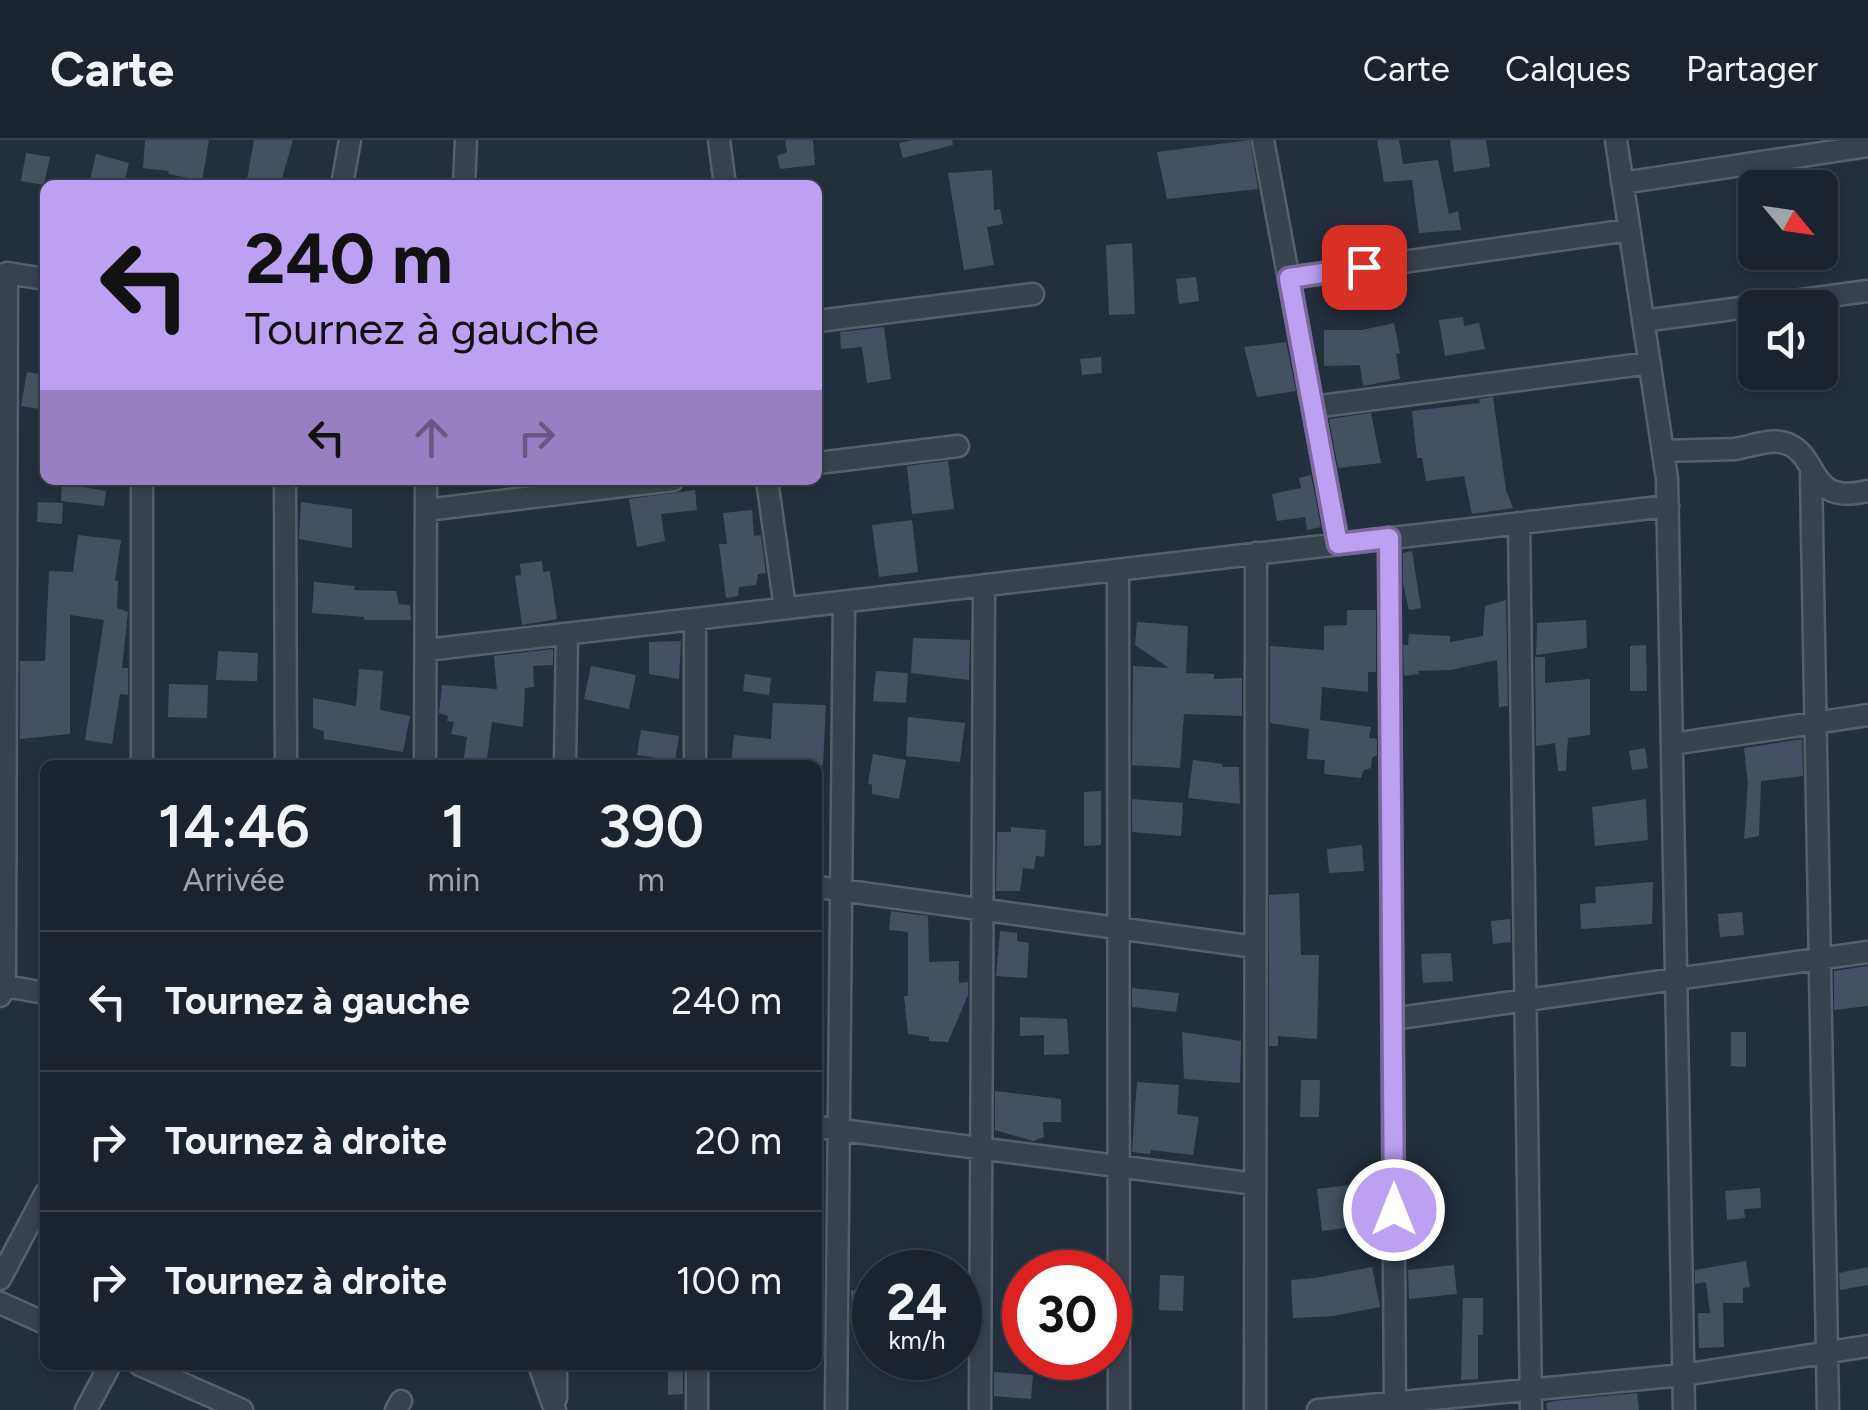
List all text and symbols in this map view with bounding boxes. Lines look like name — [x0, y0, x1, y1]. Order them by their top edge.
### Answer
text: Carte — [50, 40, 174, 98]
text: Carte — [1363, 48, 1450, 90]
text: Calques — [1505, 48, 1631, 90]
text: Partager — [1686, 48, 1818, 90]
north arrow — [1738, 170, 1838, 270]
map controls — [1738, 170, 1838, 390]
text: 240 m — [245, 216, 453, 301]
icon: left — [80, 220, 210, 350]
pin — [1322, 225, 1407, 310]
icon: arrive — [1337, 240, 1392, 295]
button: sound — [1738, 290, 1838, 390]
text: Tournez à gauche — [245, 301, 599, 355]
icon: left — [299, 410, 354, 465]
icon: ahead — [404, 410, 459, 465]
icon: right — [509, 410, 564, 465]
text: 14:46 — [158, 790, 310, 862]
text: 1 — [441, 790, 466, 862]
text: 390 — [598, 790, 704, 862]
text: Arrivée — [183, 861, 285, 899]
text: min — [428, 861, 480, 899]
text: m — [637, 861, 665, 899]
icon: left — [80, 974, 135, 1029]
text: Tournez à gauche — [165, 978, 470, 1024]
text: 240 m — [671, 978, 782, 1024]
icon: right — [80, 1114, 135, 1169]
text: Tournez à droite — [165, 1118, 447, 1164]
text: 20 m — [695, 1118, 782, 1164]
position arrow — [1342, 1158, 1446, 1262]
speed limit sign: 30 — [1002, 1250, 1132, 1380]
icon: right — [80, 1254, 135, 1309]
text: Tournez à droite — [165, 1258, 447, 1304]
text: 100 m — [676, 1258, 782, 1304]
text: 24 — [887, 1272, 947, 1333]
text: km/h — [888, 1325, 946, 1355]

